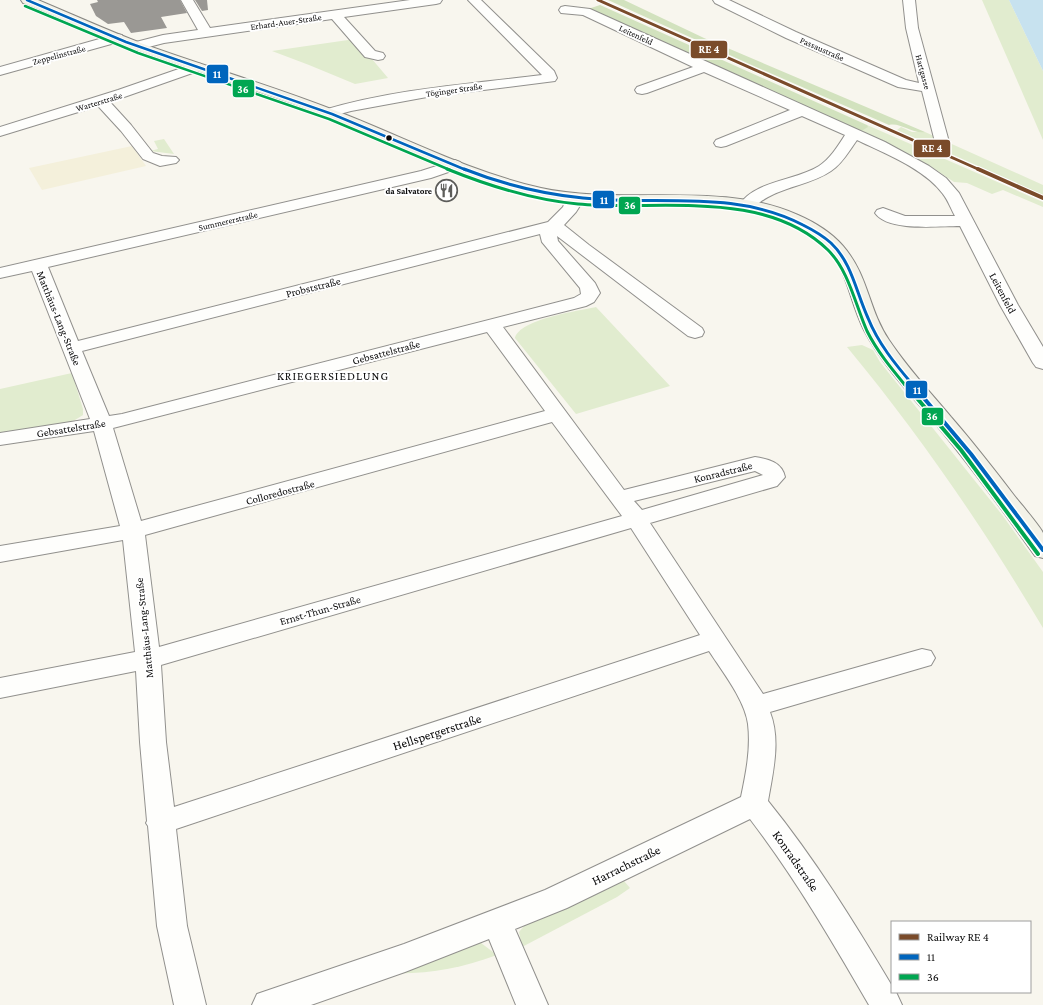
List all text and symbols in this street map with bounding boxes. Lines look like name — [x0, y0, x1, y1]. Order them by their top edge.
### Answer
street label: Erhard-Auer-Straße — [250, 12, 322, 32]
street label: Leitenfeld — [617, 23, 655, 47]
street label: Passaustraße — [798, 35, 846, 63]
line badge: RE 4 — [690, 40, 728, 59]
street label: Zeppelinstraße — [31, 43, 87, 67]
text: RE 4 — [698, 43, 720, 55]
street label: Hartgasse — [914, 53, 932, 91]
line badge: 11 — [206, 64, 229, 84]
text: 11 — [213, 68, 221, 80]
line badge: 36 — [232, 79, 255, 98]
street label: Töginger Straße — [425, 81, 483, 99]
text: 36 — [237, 83, 249, 95]
street label: Warterstraße — [75, 90, 123, 114]
unlabelled marker — [384, 133, 394, 143]
line badge: RE 4 — [913, 139, 951, 158]
text: RE 4 — [921, 142, 943, 154]
restaurant icon: da Salvatore — [434, 178, 460, 204]
place label: da Salvatore — [385, 186, 432, 196]
line badge: 11 — [592, 190, 615, 209]
text: 11 — [600, 194, 608, 206]
line badge: 36 — [618, 196, 641, 215]
text: 36 — [624, 199, 636, 211]
street label: Summererstraße — [198, 209, 258, 233]
street label: Matthäus-Lang-Straße — [34, 269, 84, 368]
street label: Leitenfeld — [987, 271, 1019, 316]
street label: Probststraße — [284, 274, 342, 300]
street label: Gebsattelstraße — [351, 337, 421, 367]
district label: KRIEGERSIEDLUNG — [277, 369, 389, 383]
line badge: 11 — [905, 380, 928, 399]
text: 11 — [913, 384, 921, 396]
line badge: 36 — [921, 407, 944, 426]
text: 36 — [926, 410, 938, 422]
street label: Gebsattelstraße — [36, 417, 106, 439]
street label: Konradstraße — [693, 459, 754, 485]
street label: Colloredostraße — [244, 477, 316, 507]
street label: Matthäus-Lang-Straße — [133, 577, 156, 679]
street label: Ernst-Thun-Straße — [278, 593, 362, 627]
street label: Hellspergerstraße — [391, 711, 483, 753]
street label: Konradstraße — [770, 828, 823, 894]
street label: Harrachstraße — [589, 842, 663, 888]
legend — [891, 921, 1031, 993]
text: Railway RE 4 — [927, 930, 989, 944]
text: 11 — [927, 950, 935, 964]
text: 36 — [927, 970, 939, 984]

